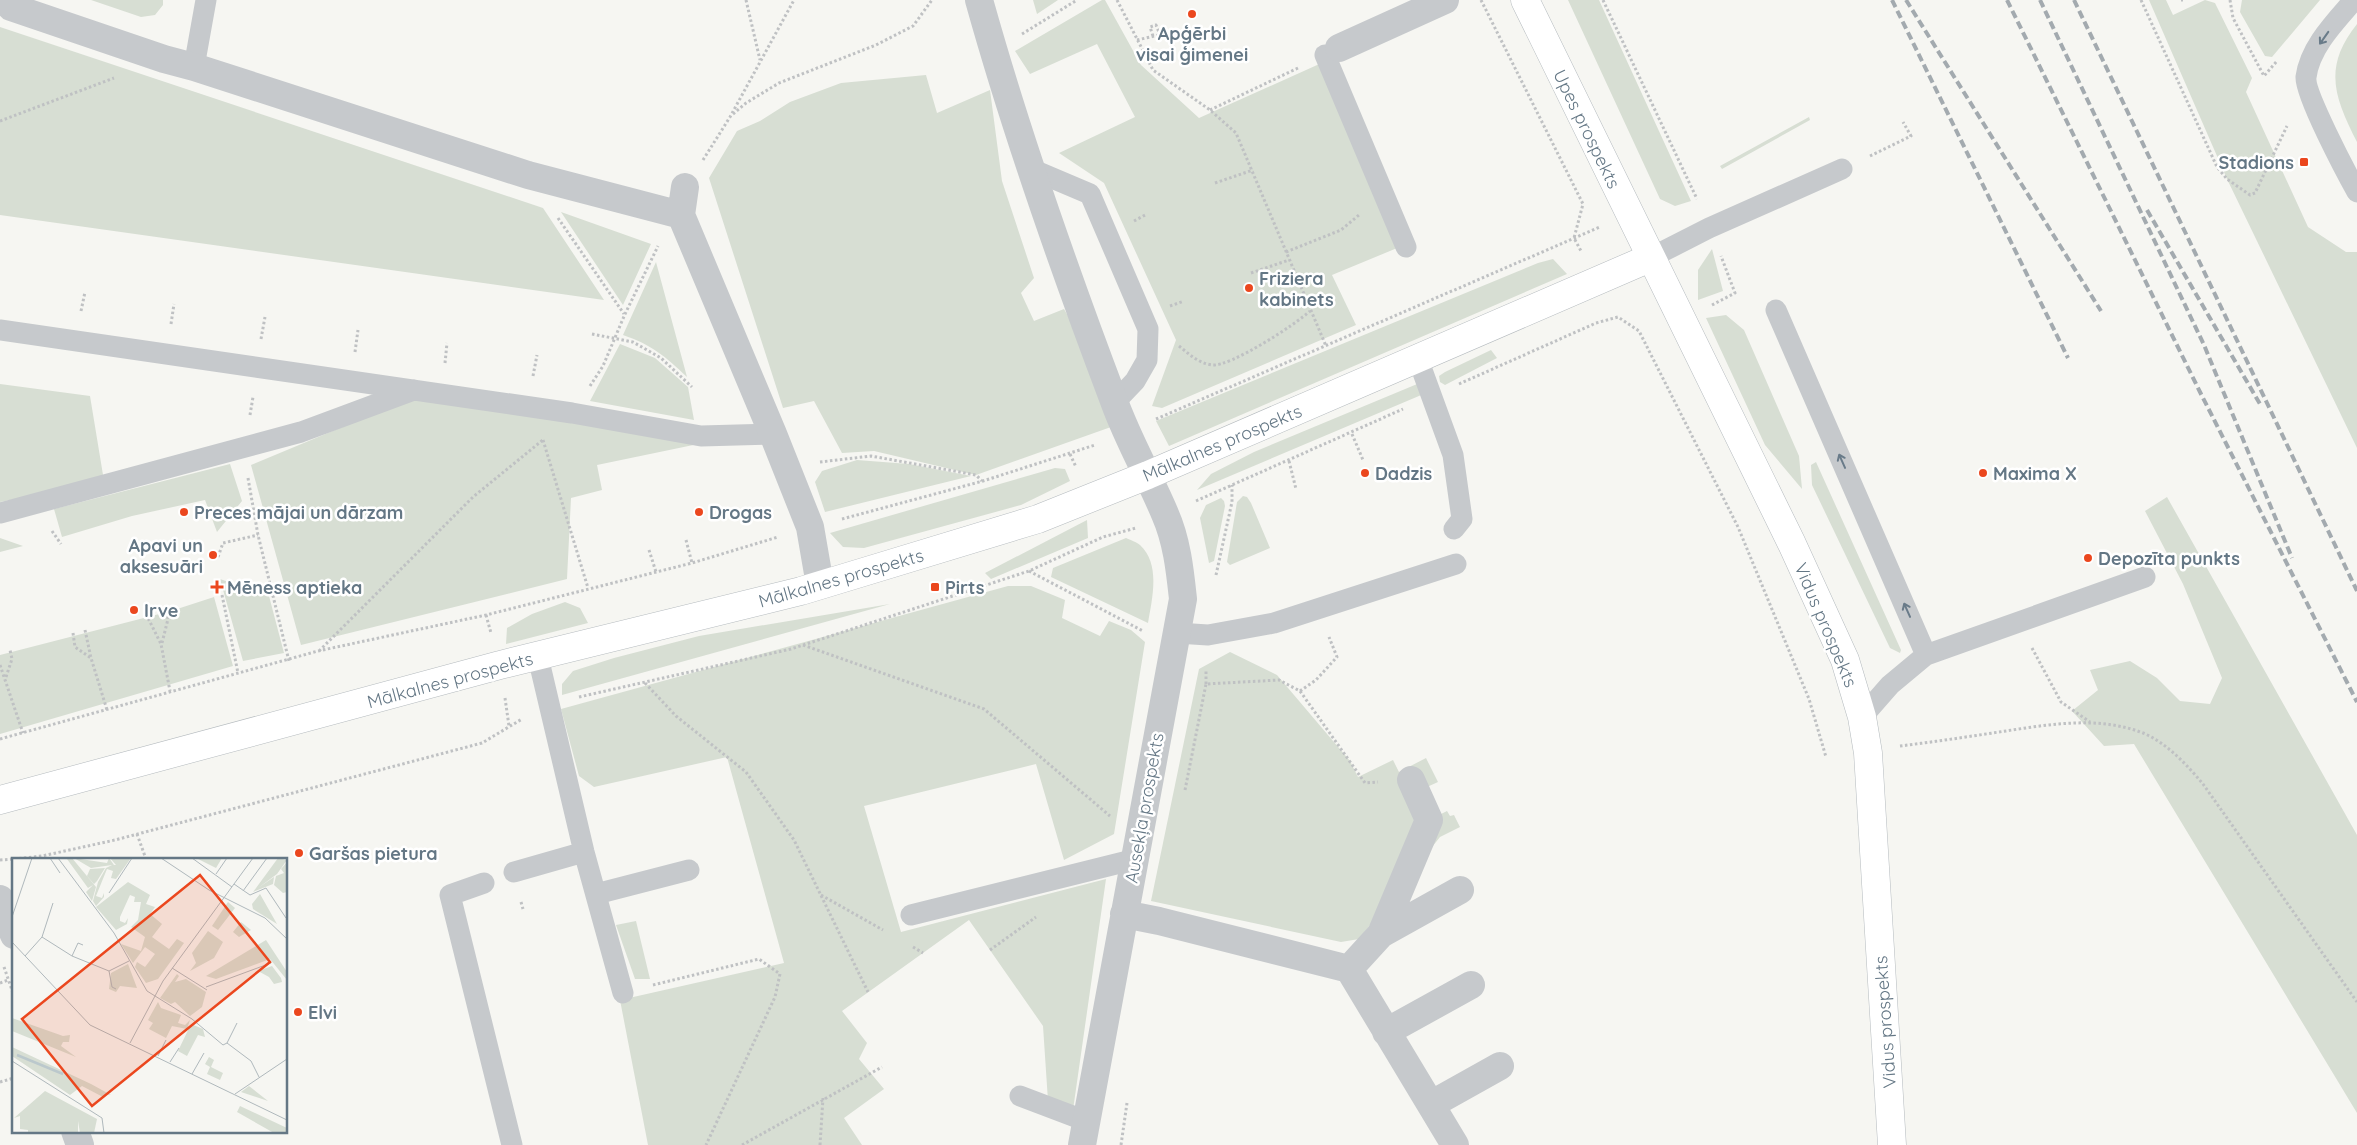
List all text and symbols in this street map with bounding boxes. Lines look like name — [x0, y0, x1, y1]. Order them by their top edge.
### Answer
marker: Apģērbi visai ģimenei — [1186, 8, 1198, 20]
place label: Apģērbi visai ģimenei — [1136, 22, 1248, 66]
one-way arrow — [2319, 31, 2329, 45]
street label: Upes prospekts — [1548, 66, 1626, 192]
place label: Stadions — [2218, 151, 2294, 174]
marker: Stadions — [2298, 156, 2310, 168]
place label: Friziera kabinets — [1259, 267, 1334, 311]
marker: Friziera kabinets — [1243, 282, 1255, 294]
street label: Mālkalnes prospekts — [1139, 399, 1305, 487]
one-way arrow — [1836, 454, 1846, 469]
place label: Dadzis — [1375, 462, 1432, 485]
place label: Maxima X — [1993, 462, 2077, 485]
marker: Dadzis — [1359, 467, 1371, 479]
marker: Maxima X — [1977, 467, 1989, 479]
place label: Preces mājai un dārzam — [194, 501, 403, 524]
place label: Drogas — [709, 501, 772, 524]
marker: Preces mājai un dārzam — [178, 506, 190, 518]
marker: Drogas — [693, 506, 705, 518]
place label: Apavi un aksesuāri — [120, 534, 203, 578]
street label: Mālkalnes prospekts — [756, 543, 926, 613]
place label: Depozīta punkts — [2098, 547, 2240, 570]
marker: Apavi un aksesuāri — [207, 549, 219, 561]
marker: Depozīta punkts — [2082, 552, 2094, 564]
street label: Vidus prospekts — [1789, 559, 1863, 691]
place label: Mēness aptieka — [227, 576, 362, 599]
place label: Pirts — [945, 576, 985, 599]
marker: Mēness aptieka — [211, 581, 223, 593]
marker: Pirts — [929, 581, 941, 593]
place label: Irve — [144, 599, 178, 622]
one-way arrow — [1901, 603, 1911, 618]
marker: Irve — [128, 604, 140, 616]
street label: Mālkalnes prospekts — [365, 647, 535, 713]
street label: Ausekļa prospekts — [1119, 731, 1169, 885]
place label: Garšas pietura — [309, 842, 438, 865]
marker: Garšas pietura — [293, 847, 305, 859]
inset map — [12, 858, 288, 1132]
street label: Vidus prospekts — [1869, 955, 1901, 1089]
place label: Elvi — [308, 1001, 337, 1024]
marker: Elvi — [292, 1006, 304, 1018]

